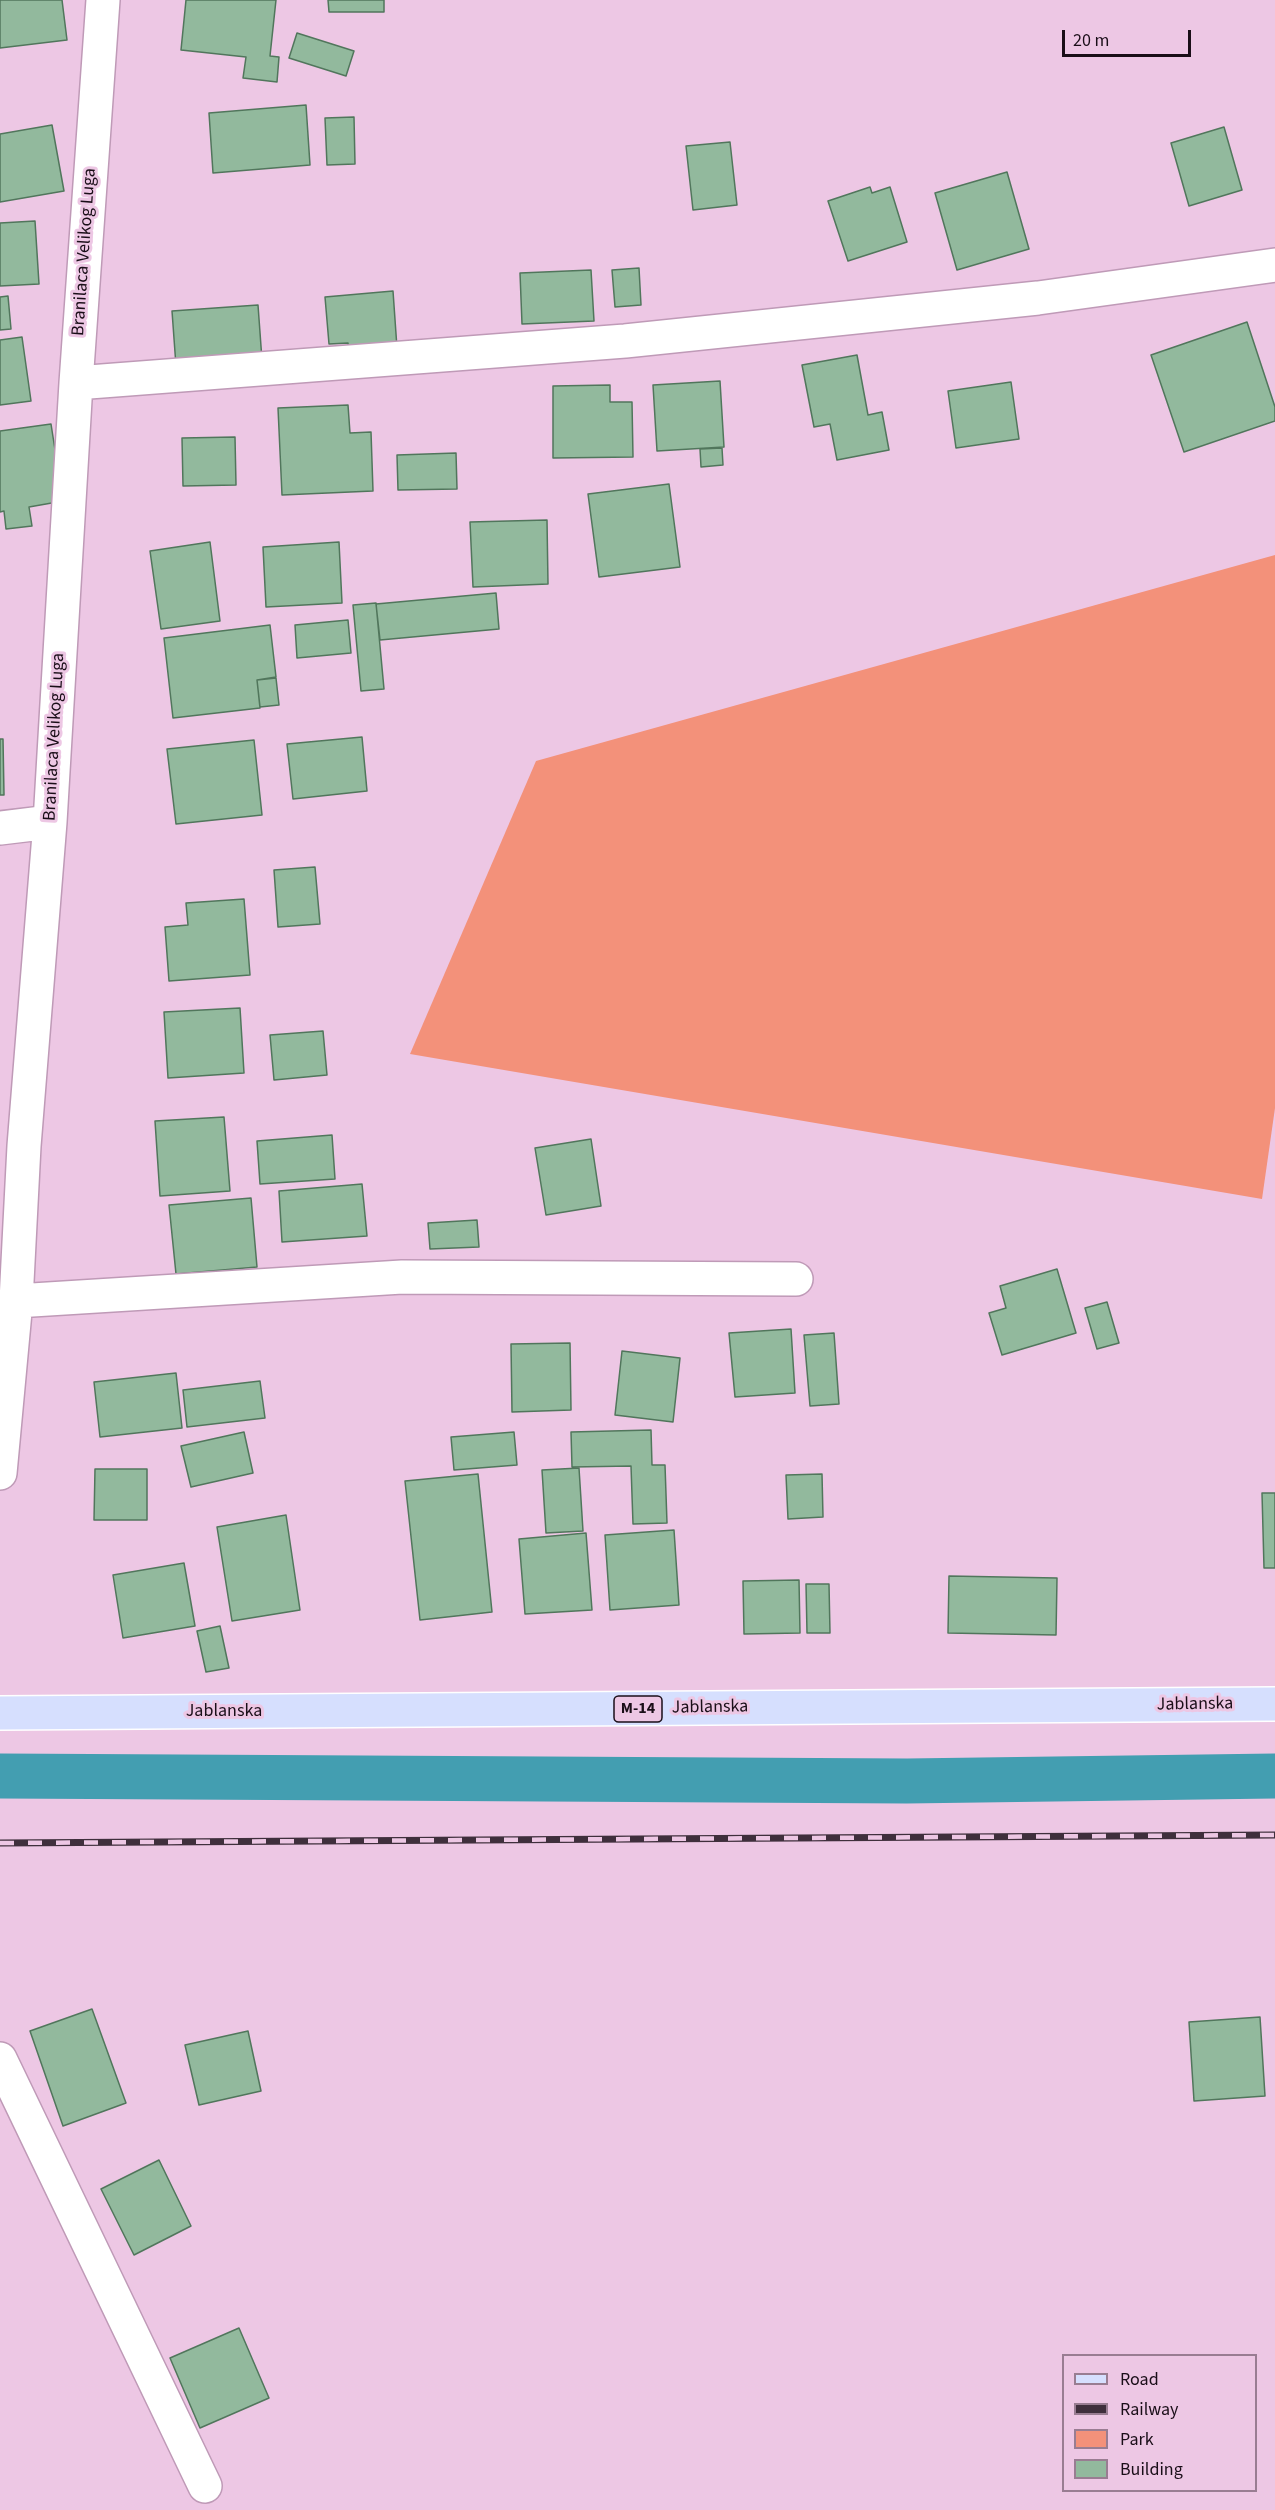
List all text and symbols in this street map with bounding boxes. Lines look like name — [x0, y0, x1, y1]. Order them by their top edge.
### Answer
scale bar — [1065, 18, 1194, 56]
text: 20 m — [1073, 28, 1109, 53]
street label: Branilaca Velikog Luga — [68, 167, 102, 337]
street label: Branilaca Velikog Luga — [40, 652, 70, 822]
street label: Jablanska — [1157, 1694, 1233, 1716]
road number: M-14 — [614, 1696, 662, 1722]
street label: Jablanska — [672, 1697, 748, 1719]
street label: Jablanska — [186, 1701, 262, 1723]
legend — [1062, 2354, 1257, 2492]
text: Road — [1120, 2367, 1159, 2392]
text: Railway — [1120, 2397, 1179, 2422]
text: Park — [1120, 2427, 1154, 2452]
text: Building — [1120, 2457, 1183, 2482]

